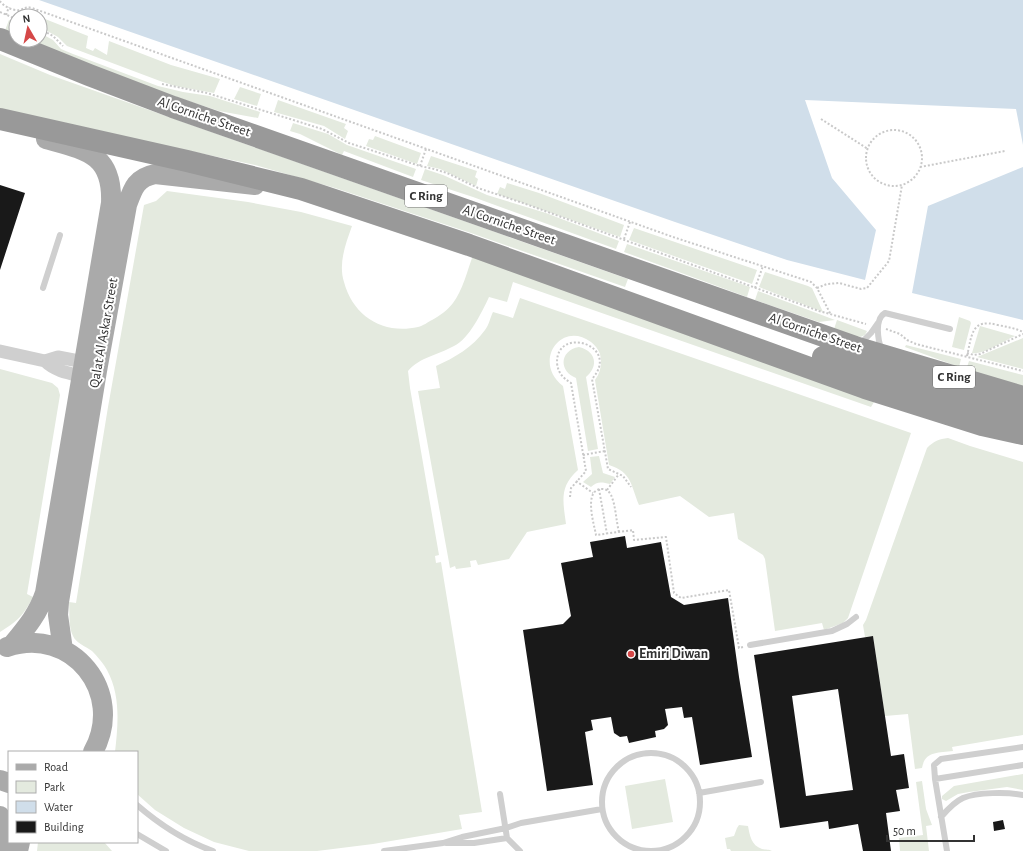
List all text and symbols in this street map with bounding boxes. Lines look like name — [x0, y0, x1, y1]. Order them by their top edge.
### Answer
north arrow — [8, 8, 48, 48]
text: N — [22, 13, 31, 25]
street label: Al Corniche Street — [156, 95, 253, 140]
road number: C Ring — [405, 185, 447, 207]
street label: Al Corniche Street — [461, 203, 558, 248]
street label: Qalat Al Askar Street — [87, 276, 121, 389]
street label: Al Corniche Street — [767, 311, 864, 356]
road number: C Ring — [933, 366, 975, 388]
place label: Emiri Diwan — [639, 647, 708, 661]
marker: Emiri Diwan — [626, 649, 636, 659]
legend — [8, 751, 138, 843]
text: Road — [44, 761, 68, 773]
text: Park — [44, 781, 65, 793]
text: Water — [44, 801, 73, 813]
scale bar — [887, 817, 974, 843]
text: Building — [44, 821, 84, 833]
text: 50 m — [893, 825, 916, 837]

